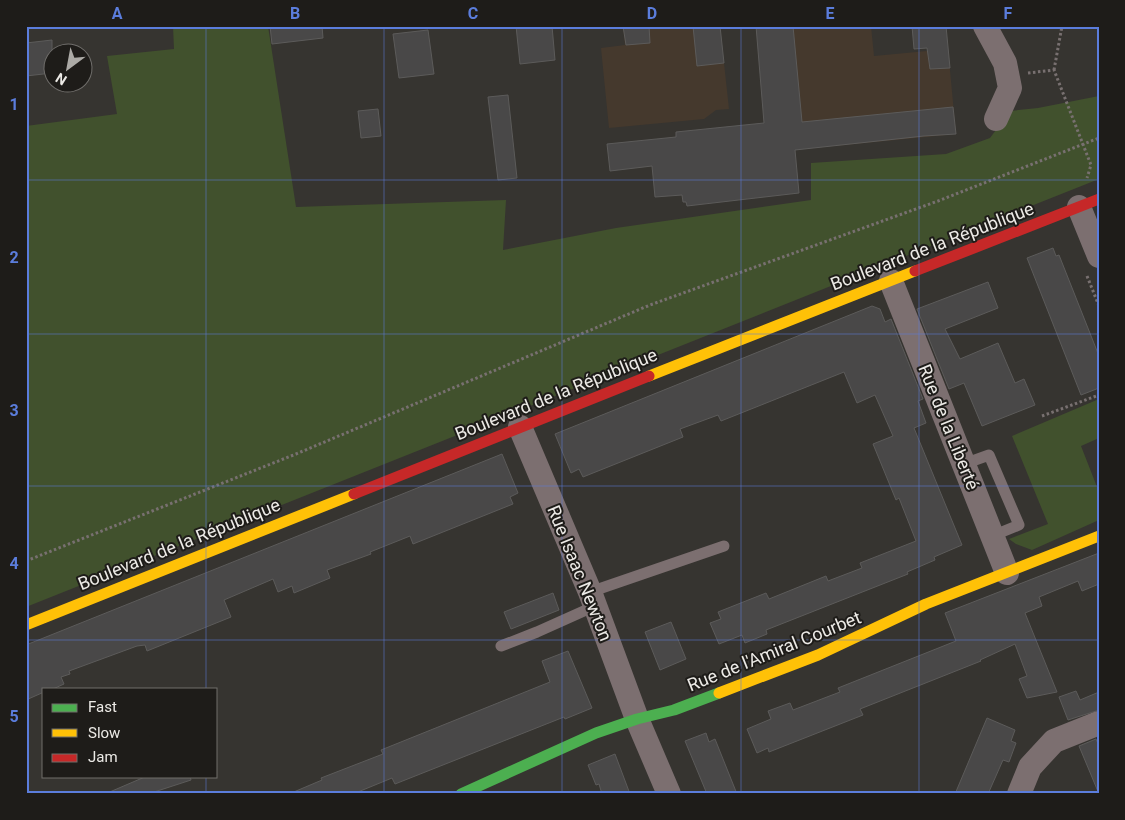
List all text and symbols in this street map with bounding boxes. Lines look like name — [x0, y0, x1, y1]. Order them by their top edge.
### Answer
text: A — [112, 4, 123, 23]
text: B — [290, 4, 300, 23]
text: C — [468, 4, 478, 23]
text: D — [647, 4, 657, 23]
text: E — [826, 4, 835, 23]
text: F — [1004, 4, 1013, 23]
north arrow — [42, 42, 92, 92]
text: N — [53, 70, 70, 88]
text: 1 — [9, 95, 19, 114]
street label: Boulevard de la République — [827, 197, 1037, 295]
text: 2 — [9, 248, 19, 267]
street label: Boulevard de la République — [452, 344, 660, 444]
street label: Rue de la Liberté — [914, 361, 984, 493]
text: 3 — [9, 401, 19, 420]
street label: Boulevard de la République — [75, 494, 283, 594]
street label: Rue Isaac Newton — [543, 502, 617, 644]
text: 4 — [9, 554, 19, 573]
street label: Rue de l'Amiral Courbet — [684, 606, 864, 695]
legend — [42, 688, 218, 778]
text: Fast — [88, 698, 117, 716]
text: 5 — [9, 707, 19, 726]
text: Slow — [88, 724, 120, 742]
text: Jam — [88, 748, 118, 766]

